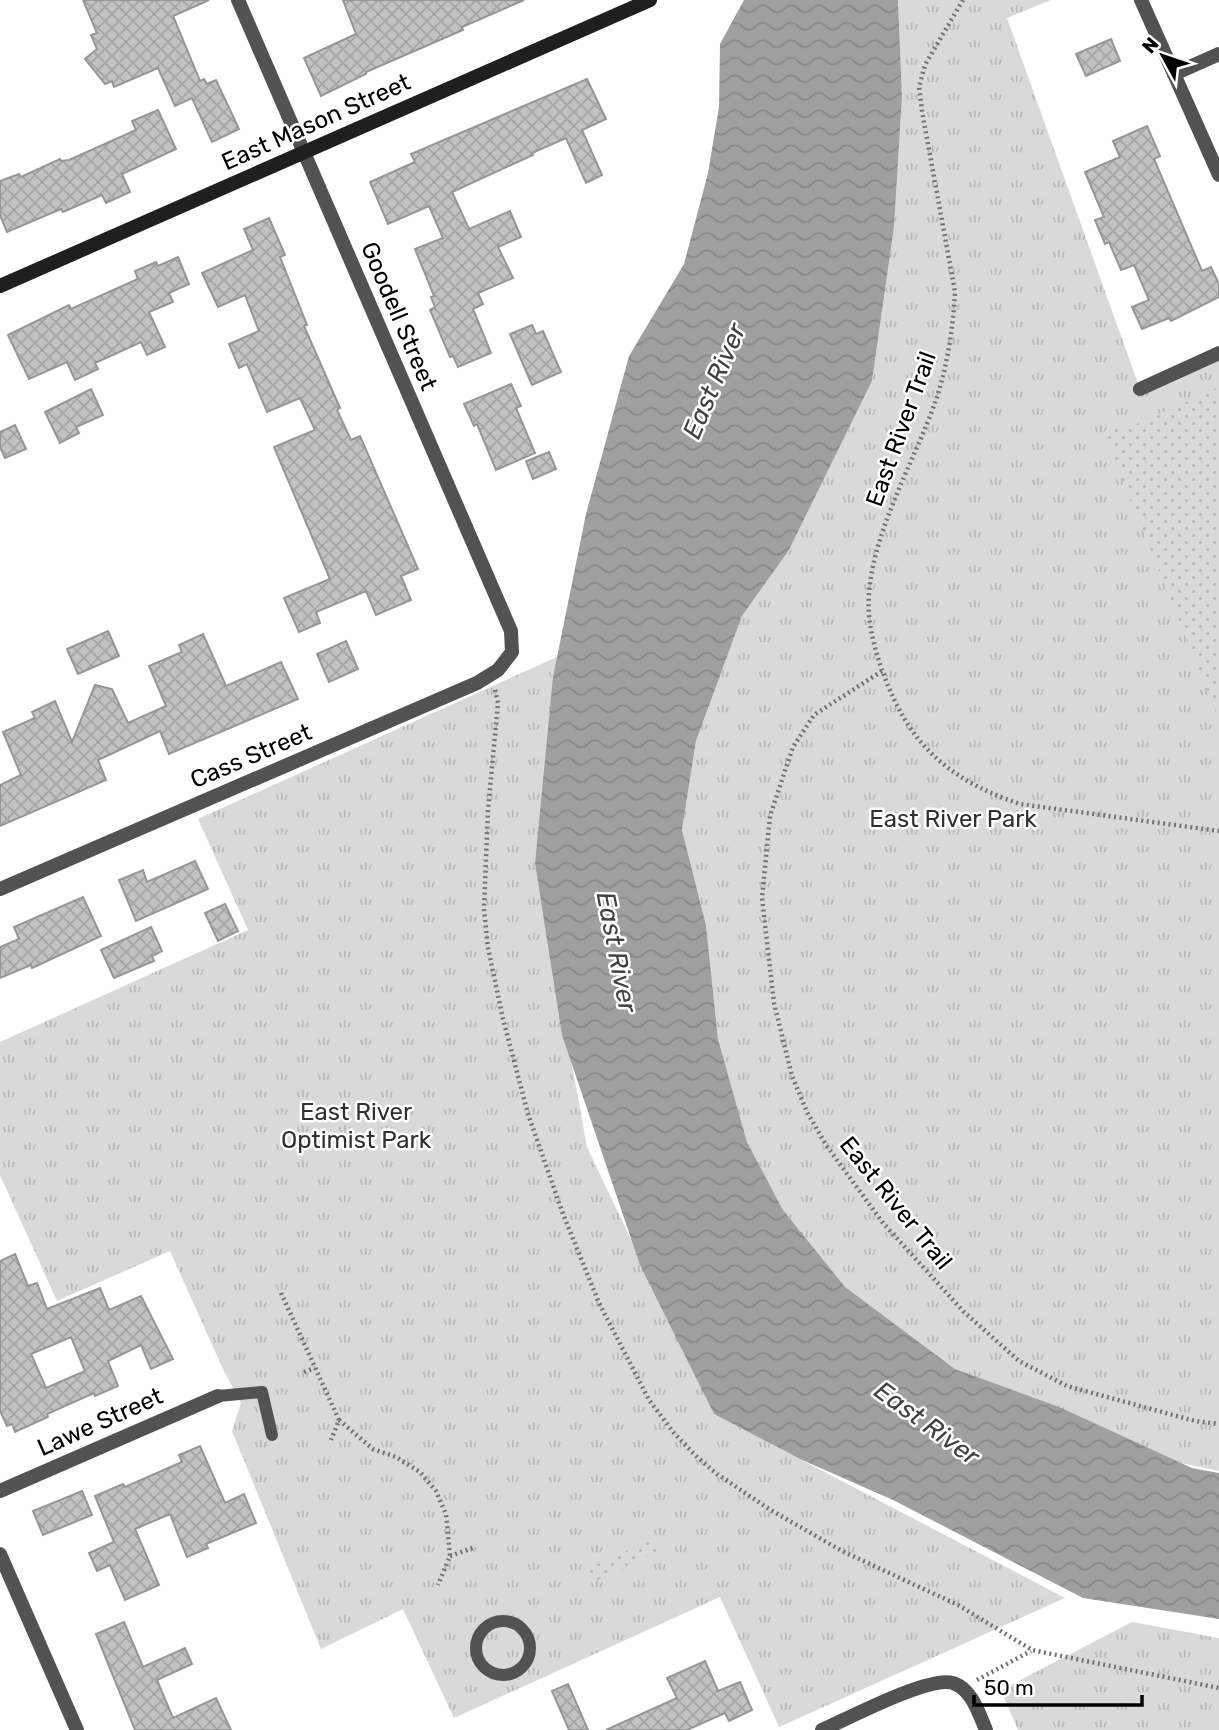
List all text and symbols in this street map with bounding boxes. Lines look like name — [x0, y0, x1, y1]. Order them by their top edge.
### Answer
north arrow — [1128, 21, 1198, 91]
text: N — [1137, 33, 1164, 58]
street label: East Mason Street — [217, 68, 415, 176]
street label: Goodell Street — [355, 238, 443, 394]
water label: East River — [676, 318, 753, 444]
street label: East River Trail — [860, 348, 942, 510]
street label: Cass Street — [186, 718, 316, 794]
park label: East River Park — [869, 805, 1037, 833]
water label: East River — [590, 889, 644, 1016]
park label: East River Optimist Park — [281, 1098, 432, 1154]
street label: East River Trail — [834, 1131, 958, 1275]
water label: East River — [868, 1375, 986, 1473]
street label: Lawe Street — [33, 1382, 167, 1462]
scale bar — [974, 1664, 1142, 1708]
text: 50 m — [984, 1675, 1034, 1700]

